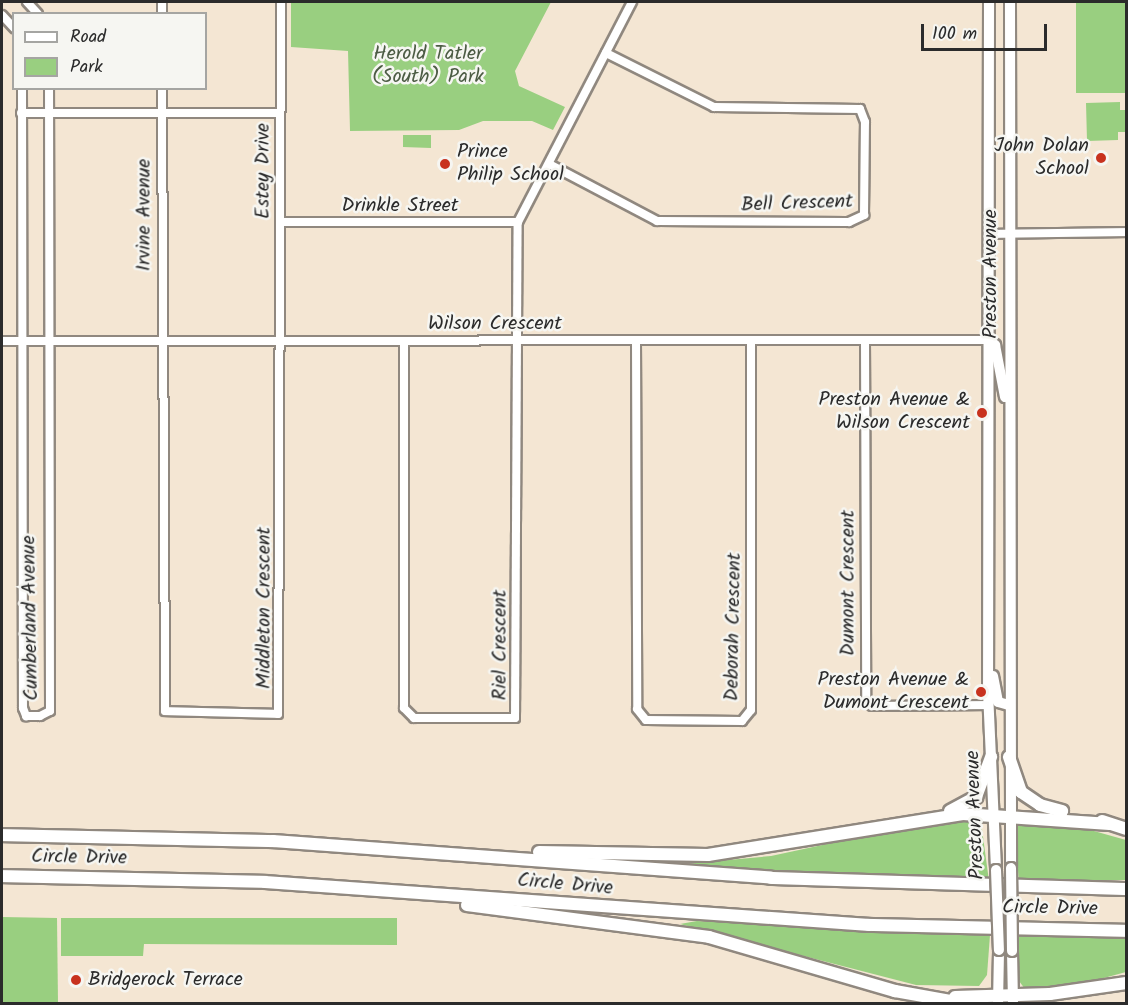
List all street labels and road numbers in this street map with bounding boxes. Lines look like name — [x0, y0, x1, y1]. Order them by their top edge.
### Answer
street label: Estey Drive — [252, 123, 276, 219]
street label: Irvine Avenue — [133, 159, 157, 271]
street label: Bell Crescent — [741, 190, 853, 218]
street label: Drinkle Street — [342, 194, 458, 218]
street label: Preston Avenue — [979, 209, 1003, 339]
street label: Wilson Crescent — [428, 312, 562, 336]
street label: Dumont Crescent — [837, 510, 861, 656]
street label: Middleton Crescent — [253, 527, 277, 689]
street label: Cumberland Avenue — [18, 535, 44, 701]
street label: Deborah Crescent — [721, 552, 747, 702]
street label: Riel Crescent — [489, 590, 513, 700]
street label: Preston Avenue — [962, 750, 990, 880]
street label: Circle Drive — [31, 845, 127, 871]
street label: Circle Drive — [516, 869, 614, 901]
street label: Circle Drive — [1002, 896, 1098, 922]

